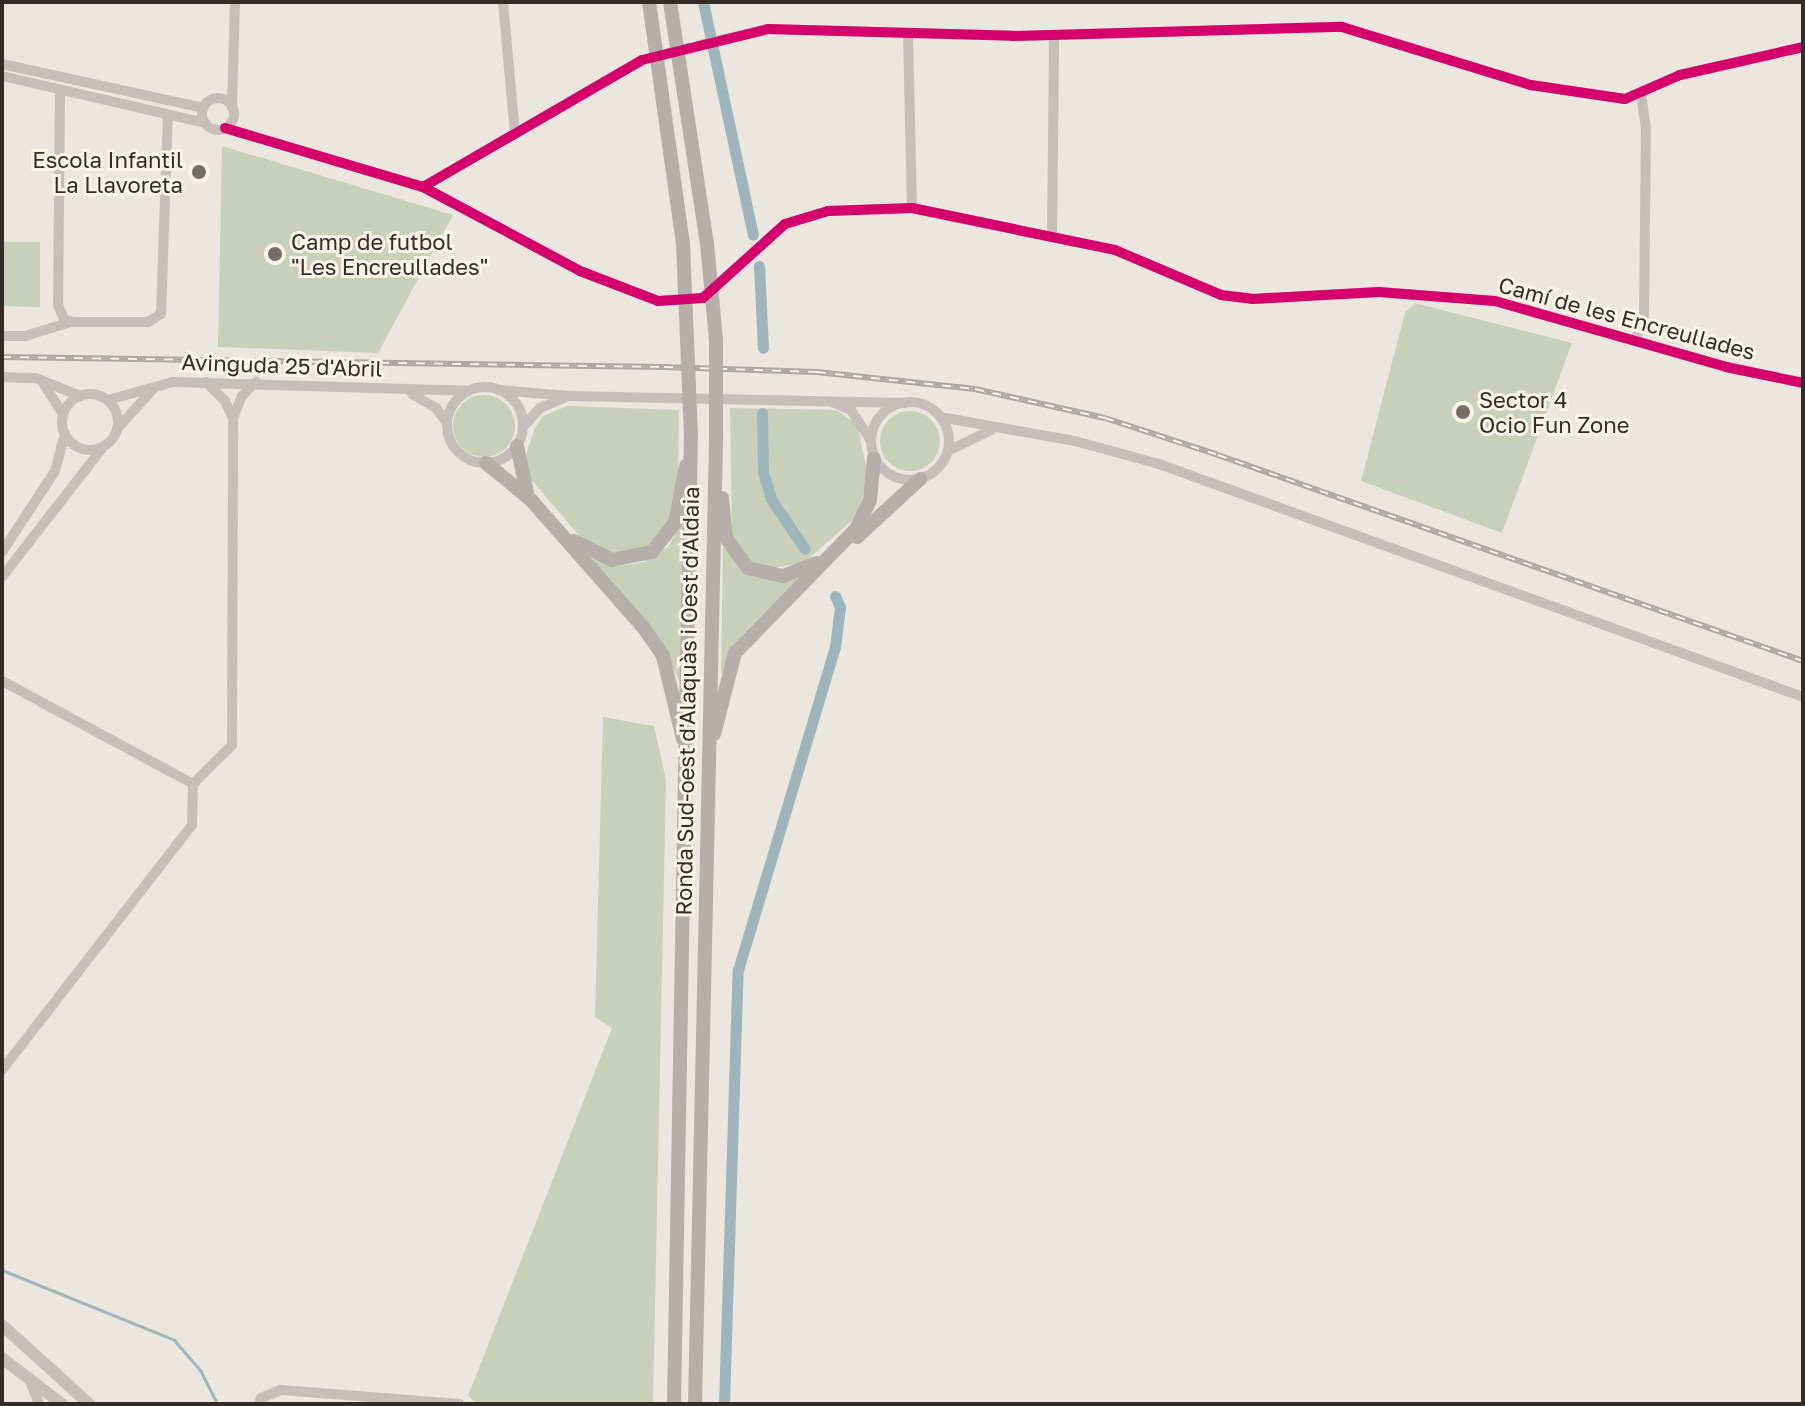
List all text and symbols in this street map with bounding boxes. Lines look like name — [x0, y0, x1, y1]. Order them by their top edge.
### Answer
place label: Escola Infantil La Llavoreta — [32, 146, 183, 198]
marker: Escola Infantil La Llavoreta — [190, 163, 208, 181]
place label: Camp de futbol "Les Encreullades" — [291, 228, 488, 280]
marker: Camp de futbol "Les Encreullades" — [266, 245, 284, 263]
street label: Camí de les Encreullades — [1496, 271, 1758, 365]
street label: Avinguda 25 d'Abril — [181, 348, 383, 382]
place label: Sector 4 Ocio Fun Zone — [1479, 386, 1630, 438]
marker: Sector 4 Ocio Fun Zone — [1454, 403, 1472, 421]
street label: Ronda Sud-oest d'Alaquàs i Oest d'Aldaia — [670, 486, 704, 916]

